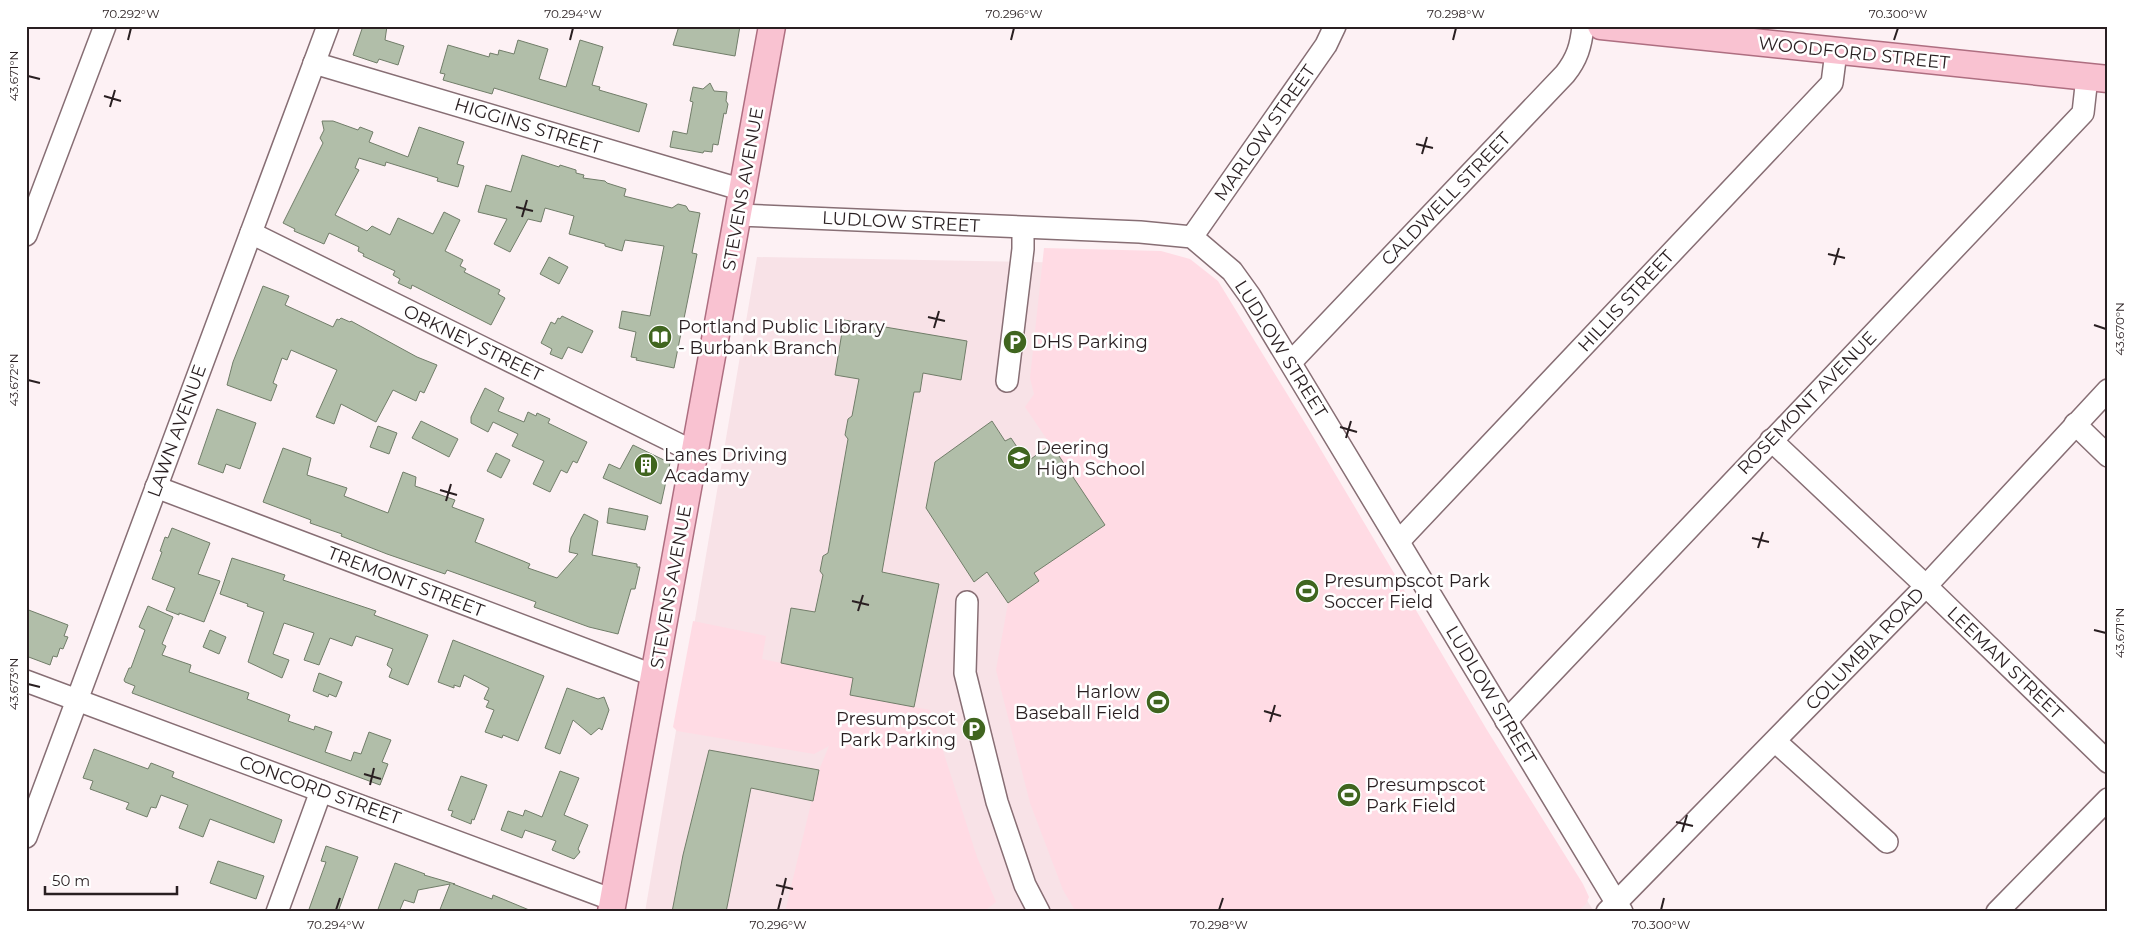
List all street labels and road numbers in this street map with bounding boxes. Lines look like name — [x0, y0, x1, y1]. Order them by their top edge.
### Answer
street label: WOODFORD STREET — [1757, 32, 1951, 74]
street label: MARLOW STREET — [1210, 60, 1321, 205]
street label: HIGGINS STREET — [452, 93, 605, 159]
street label: STEVENS AVENUE — [718, 106, 768, 272]
street label: CALDWELL STREET — [1377, 127, 1516, 270]
street label: LUDLOW STREET — [822, 207, 981, 237]
street label: HILLIS STREET — [1573, 245, 1679, 356]
street label: LUDLOW STREET — [1230, 276, 1333, 422]
street label: ORKNEY STREET — [400, 300, 547, 387]
street label: ROSEMONT AVENUE — [1733, 327, 1881, 479]
street label: LAWN AVENUE — [143, 362, 211, 500]
street label: STEVENS AVENUE — [646, 504, 696, 670]
street label: TREMONT STREET — [325, 542, 488, 622]
street label: COLUMBIA ROAD — [1801, 583, 1929, 715]
street label: LEEMAN STREET — [1942, 602, 2068, 724]
street label: LUDLOW STREET — [1441, 622, 1541, 769]
street label: CONCORD STREET — [236, 751, 404, 830]

